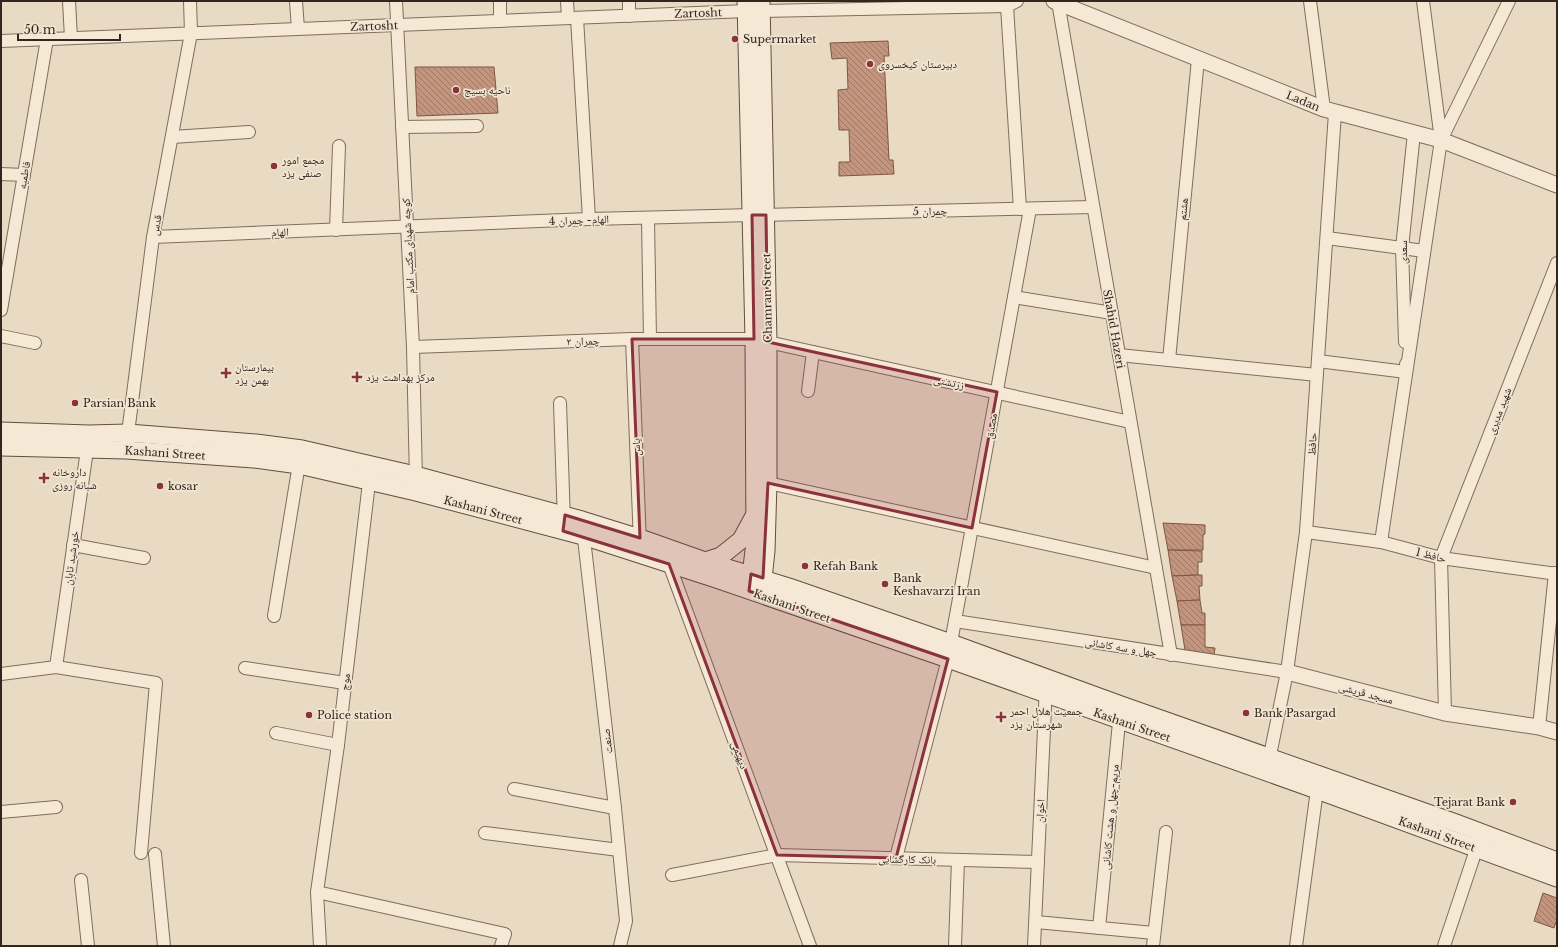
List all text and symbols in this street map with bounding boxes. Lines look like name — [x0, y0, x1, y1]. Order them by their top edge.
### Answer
street label: Zartosht — [674, 5, 723, 21]
scale bar — [18, 16, 120, 42]
street label: Zartosht — [350, 18, 399, 34]
text: 50 m — [24, 22, 56, 37]
place label: Supermarket — [743, 32, 817, 46]
marker: Supermarket — [730, 34, 740, 44]
place label: دبیرستان کیخسروی — [878, 57, 958, 71]
marker: دبیرستان کیخسروی — [865, 59, 875, 69]
place label: ناحیه بسیج — [464, 83, 511, 97]
marker: ناحیه بسیج — [451, 85, 461, 95]
street label: Ladan — [1284, 88, 1322, 114]
place label: مجمع امور صنفی یزد — [281, 153, 324, 180]
street label: فاطمیه — [15, 160, 33, 190]
marker: مجمع امور صنفی یزد — [269, 161, 279, 171]
street label: کوچه شهدای مکتب امام — [398, 197, 418, 294]
street label: هشتم — [1175, 197, 1192, 221]
street label: چمران 5 — [913, 204, 947, 218]
street label: الهام- چمران 4 — [549, 212, 609, 228]
street label: قدس — [147, 213, 165, 237]
street label: الهام — [271, 225, 289, 239]
street label: سعدی — [1396, 240, 1410, 264]
street label: Chamran Street — [759, 252, 775, 343]
street label: Shahid Hazeri — [1100, 288, 1128, 370]
street label: چمران ۲ — [566, 333, 600, 349]
place label: بیمارستان بهمن یزد — [235, 360, 274, 387]
marker: بیمارستان بهمن یزد — [220, 367, 232, 379]
place label: مرکز بهداشت یزد — [366, 370, 435, 384]
marker: مرکز بهداشت یزد — [351, 371, 363, 383]
street label: زرتشتی — [932, 372, 966, 392]
street label: شهید مدیری — [1484, 386, 1514, 436]
place label: Parsian Bank — [83, 396, 156, 410]
marker: Parsian Bank — [70, 398, 80, 408]
street label: مصدق — [982, 412, 1000, 440]
street label: حافظ — [1304, 432, 1320, 456]
street label: یاس — [629, 437, 643, 456]
street label: Kashani Street — [124, 443, 207, 463]
place label: داروخانه شبانه روزی — [52, 465, 97, 492]
marker: داروخانه شبانه روزی — [39, 473, 49, 483]
place label: kosar — [168, 479, 199, 493]
marker: kosar — [155, 481, 165, 491]
street label: Kashani Street — [442, 493, 525, 527]
street label: خورشید تابان — [60, 530, 82, 586]
street label: حافظ 1 — [1414, 544, 1448, 566]
place label: Refah Bank — [813, 559, 878, 573]
marker: Refah Bank — [800, 561, 810, 571]
place label: Bank Keshavarzi Iran — [893, 571, 981, 598]
marker: Bank Keshavarzi Iran — [880, 579, 890, 589]
street label: Kashani Street — [751, 586, 833, 626]
street label: چهل و سه کاشانی — [1084, 634, 1158, 660]
street label: موج — [337, 673, 353, 691]
street label: مسجد قریشی — [1337, 679, 1395, 707]
place label: جمعیت هلال احمر شهرستان یزد — [1009, 704, 1083, 731]
street label: Kashani Street — [1091, 705, 1173, 745]
place label: Bank Pasargad — [1254, 706, 1336, 720]
place label: Police station — [317, 708, 392, 722]
marker: Bank Pasargad — [1241, 708, 1251, 718]
marker: Police station — [304, 710, 314, 720]
marker: جمعیت هلال احمر شهرستان یزد — [995, 711, 1007, 723]
street label: صنعت — [599, 728, 615, 754]
street label: دیهیمی — [729, 739, 752, 771]
street label: مریم-چهل و هشت کاشانی — [1098, 763, 1123, 871]
place label: Tejarat Bank — [1434, 795, 1505, 809]
marker: Tejarat Bank — [1508, 797, 1518, 807]
street label: اخوان — [1032, 799, 1048, 823]
street label: Kashani Street — [1397, 814, 1478, 855]
street label: بانک کارگشایی — [878, 851, 936, 867]

